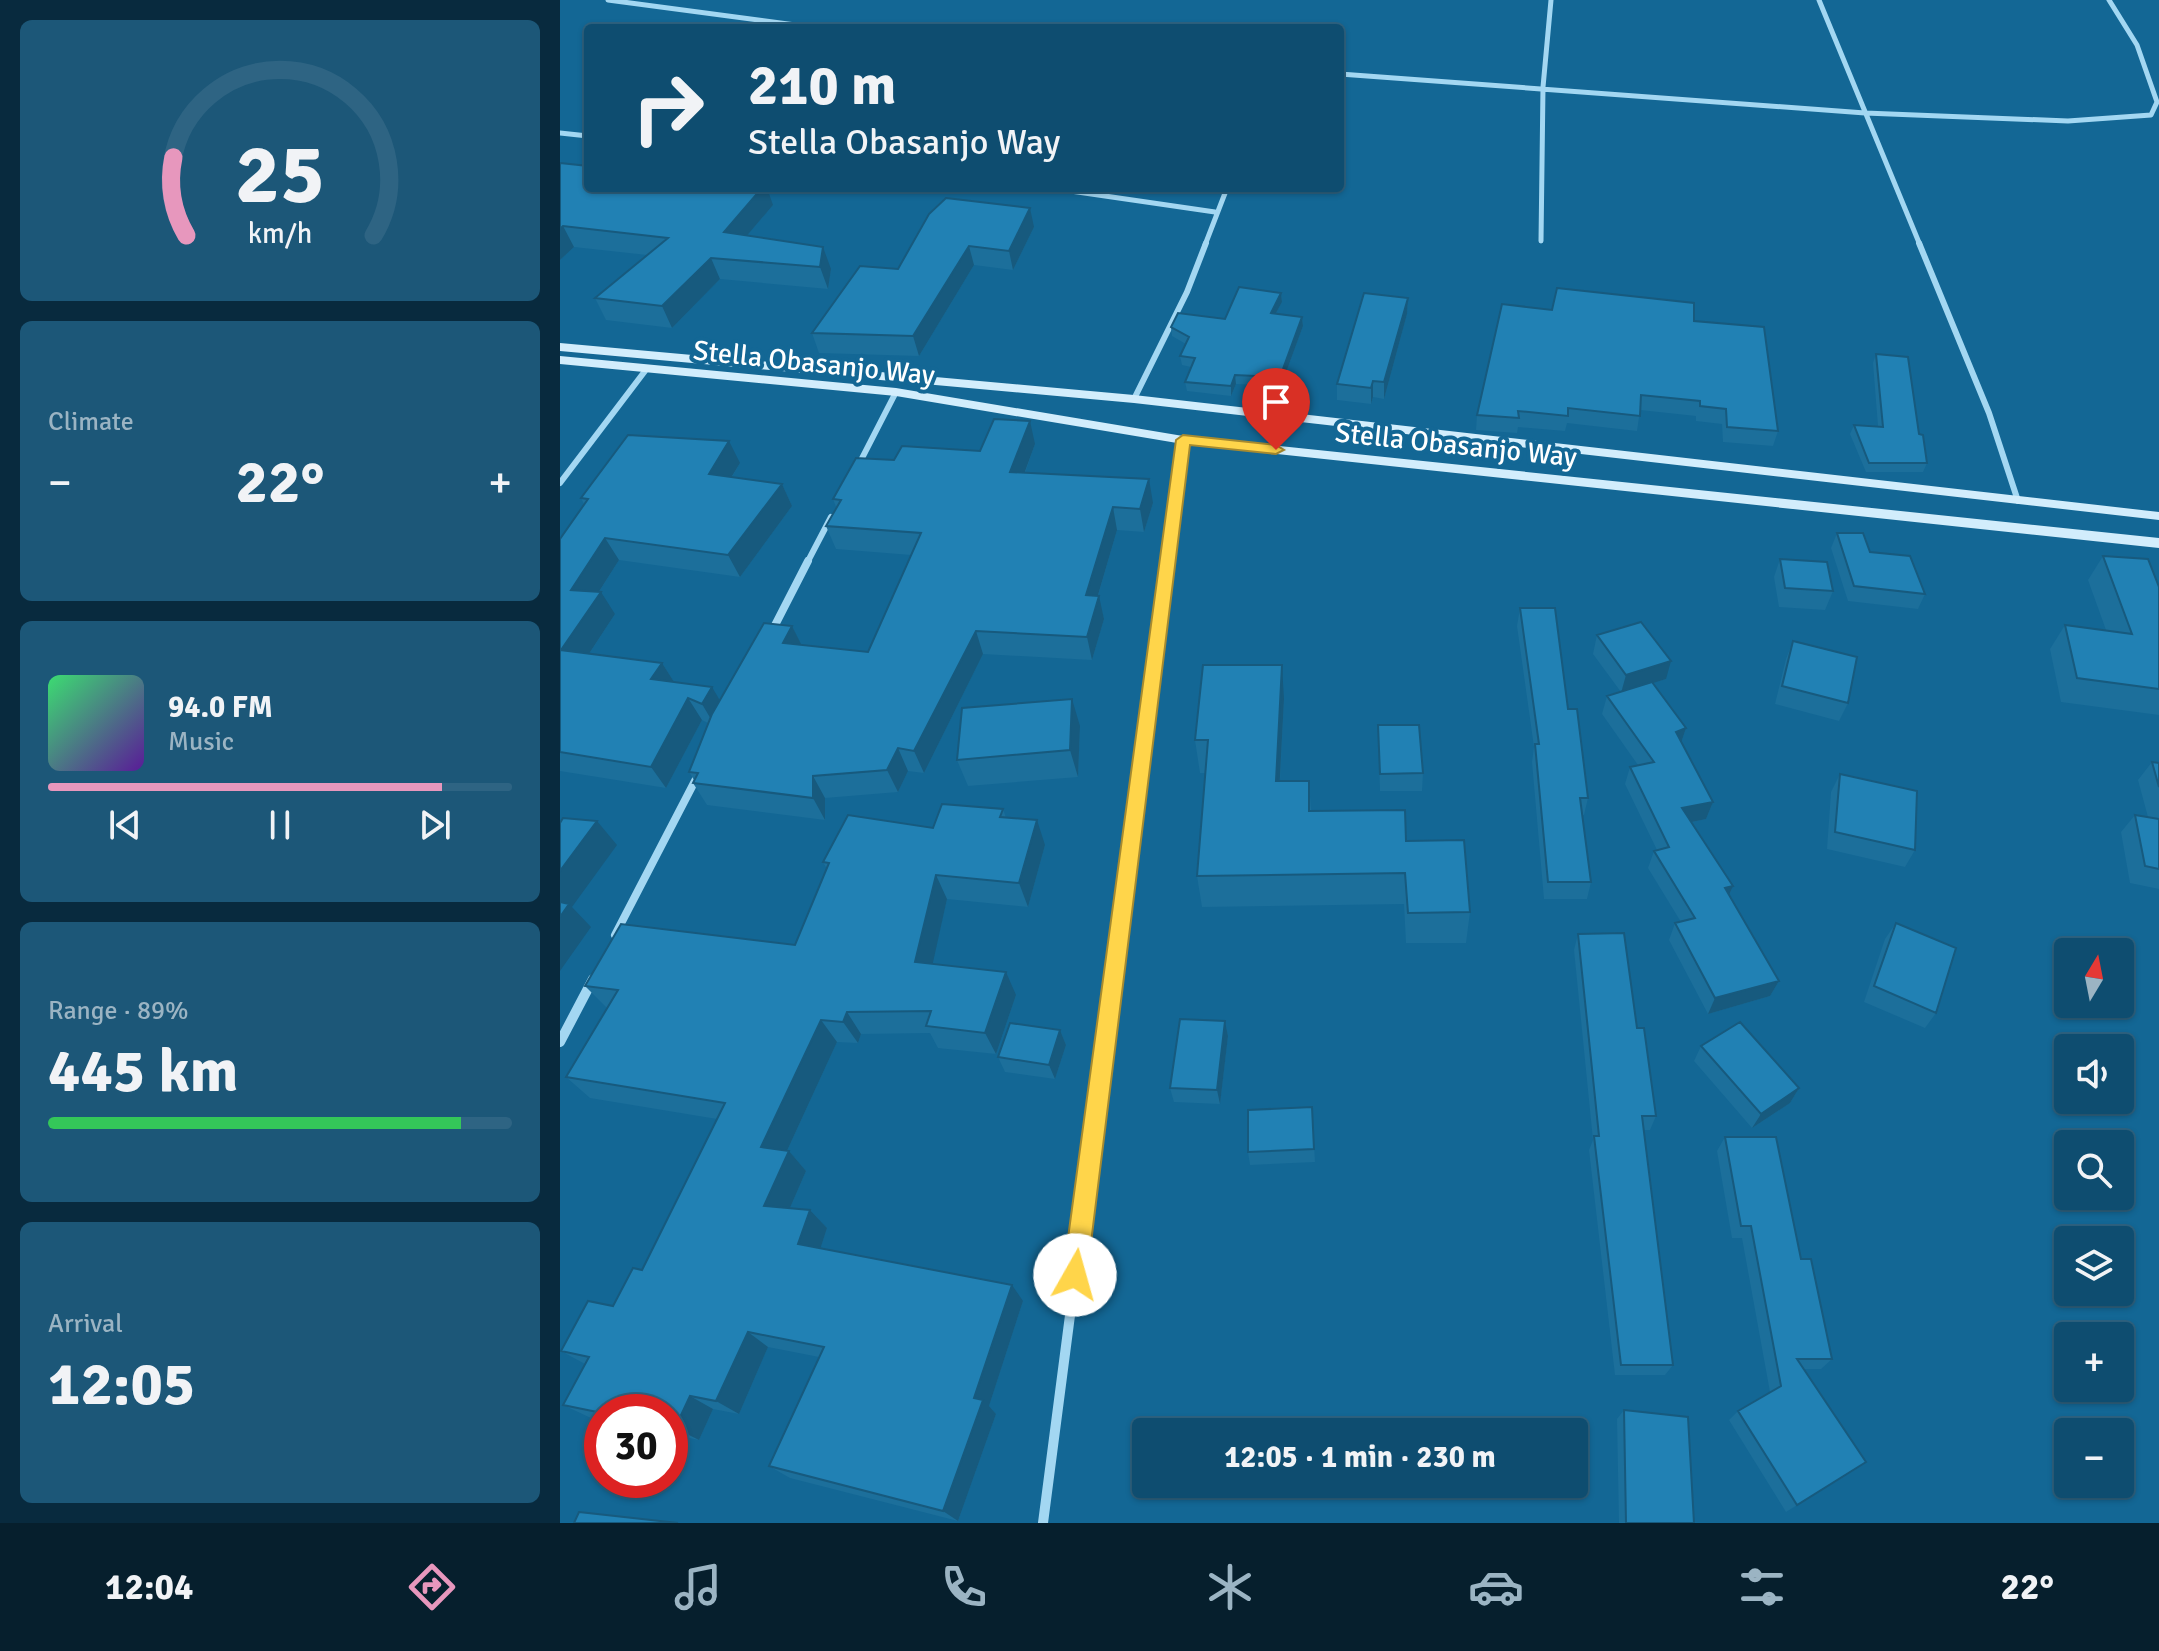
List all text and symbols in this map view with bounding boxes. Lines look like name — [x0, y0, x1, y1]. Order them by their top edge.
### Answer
text: 210 m — [748, 51, 896, 120]
icon: right — [616, 56, 720, 160]
text: Stella Obasanjo Way — [748, 120, 1060, 165]
text: 25 — [235, 124, 325, 226]
text: km/h — [248, 216, 312, 251]
street label: Stella Obasanjo Way — [691, 333, 937, 393]
pin — [1242, 368, 1310, 450]
icon: arrive — [1254, 380, 1298, 424]
text: Climate — [48, 406, 134, 438]
street label: Stella Obasanjo Way — [1333, 415, 1579, 475]
text: 22° — [236, 446, 324, 520]
text: − — [48, 456, 72, 510]
text: + — [488, 456, 512, 510]
text: 94.0 FM — [168, 689, 273, 726]
text: Music — [168, 726, 234, 758]
icon: previous — [103, 803, 147, 847]
icon: pause — [258, 803, 302, 847]
icon: next — [413, 803, 457, 847]
north arrow — [2054, 938, 2134, 1018]
map controls — [2054, 938, 2134, 1498]
text: Range · 89% — [48, 995, 189, 1027]
button: sound — [2054, 1034, 2134, 1114]
text: 445 km — [48, 1035, 238, 1109]
button: search — [2054, 1130, 2134, 1210]
button: layers — [2054, 1226, 2134, 1306]
position arrow — [1033, 1233, 1117, 1317]
text: Arrival — [48, 1308, 123, 1340]
button: + — [2054, 1322, 2134, 1402]
text: 12:05 — [48, 1348, 195, 1422]
speed limit sign: 30 — [584, 1394, 688, 1498]
button: − — [2054, 1418, 2134, 1498]
text: 12:05 · 1 min · 230 m — [1224, 1439, 1496, 1476]
icon: directions — [404, 1559, 460, 1615]
icon: music — [670, 1559, 726, 1615]
icon: phone — [936, 1559, 992, 1615]
icon: climate — [1202, 1559, 1258, 1615]
icon: car — [1468, 1559, 1524, 1615]
icon: filters — [1734, 1559, 1790, 1615]
text: 12:04 — [105, 1565, 193, 1610]
text: 22° — [2001, 1565, 2054, 1610]

